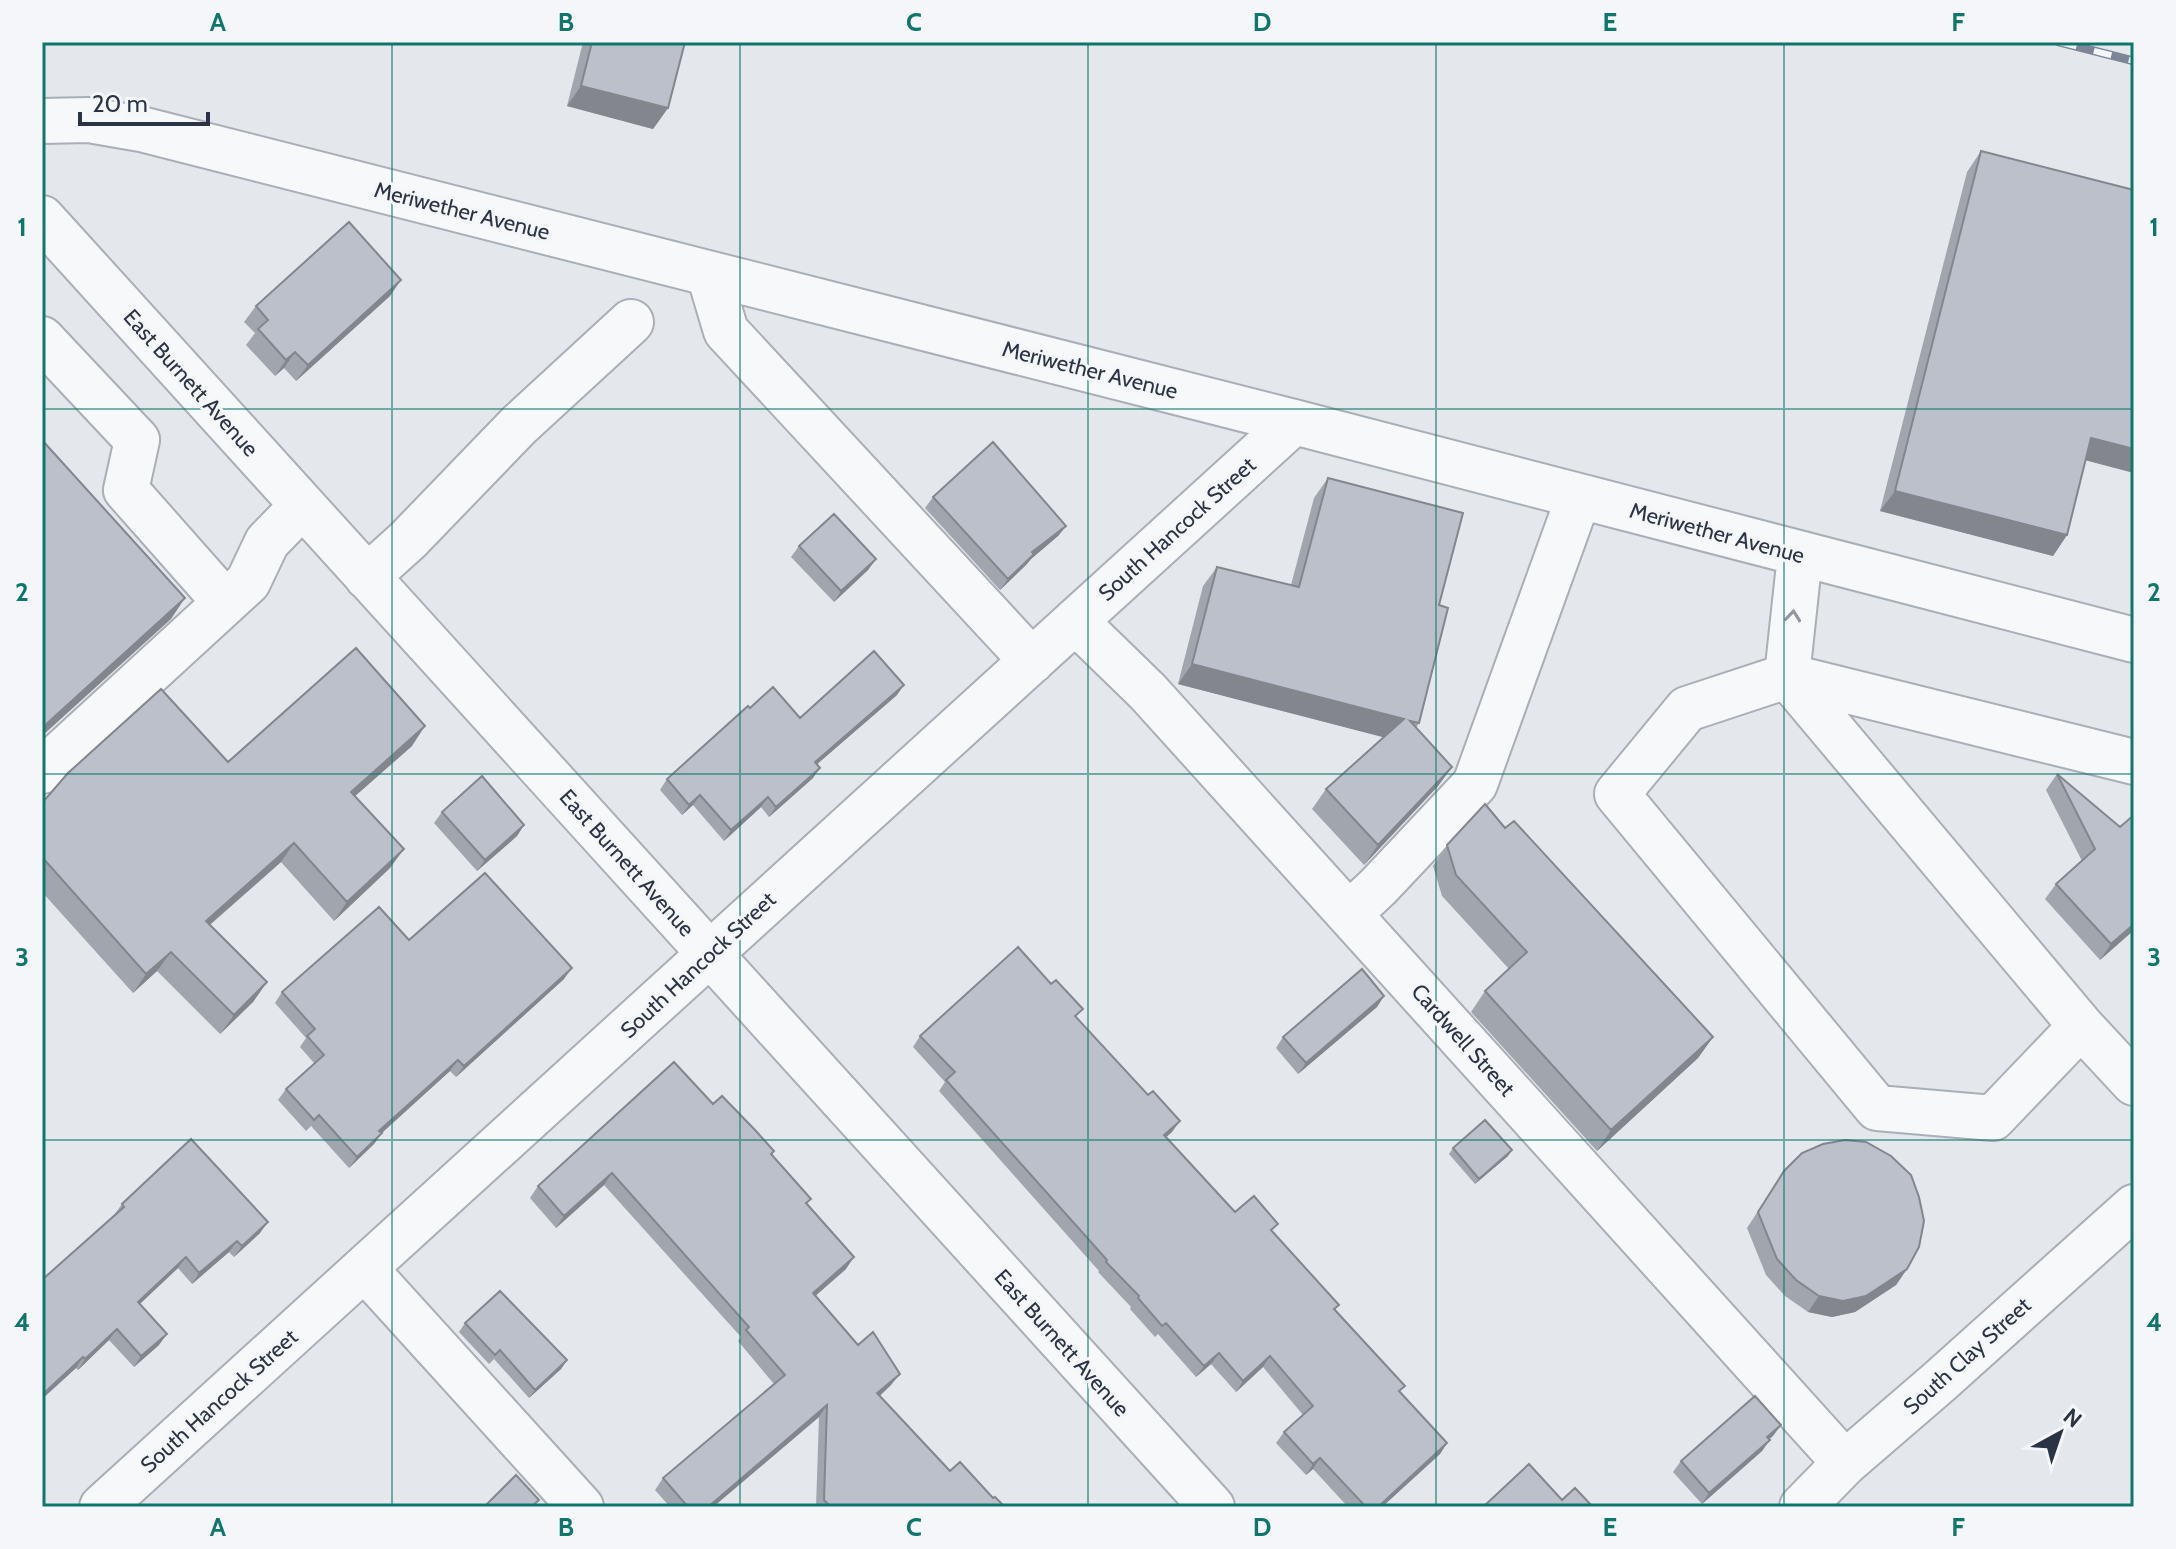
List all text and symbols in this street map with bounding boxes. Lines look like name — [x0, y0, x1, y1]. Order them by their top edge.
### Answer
text: A — [210, 6, 227, 38]
text: B — [558, 6, 574, 38]
text: C — [906, 6, 922, 38]
text: D — [1253, 6, 1271, 38]
text: E — [1603, 6, 1617, 38]
text: F — [1951, 6, 1965, 38]
scale bar — [80, 76, 208, 126]
text: 20 m — [92, 89, 148, 118]
street label: Meriwether Avenue — [371, 176, 553, 246]
text: 1 — [17, 211, 27, 243]
text: 1 — [2149, 211, 2159, 243]
street label: East Burnett Avenue — [118, 304, 264, 462]
street label: Meriwether Avenue — [999, 335, 1181, 405]
street label: South Hancock Street — [1093, 451, 1262, 607]
street label: Meriwether Avenue — [1627, 497, 1807, 569]
text: 2 — [15, 576, 29, 608]
text: 2 — [2147, 576, 2161, 608]
one-way arrow — [1785, 609, 1802, 622]
street label: East Burnett Avenue — [554, 784, 700, 942]
street label: South Hancock Street — [615, 886, 782, 1044]
text: 3 — [15, 941, 29, 973]
text: 3 — [2147, 941, 2161, 973]
street label: Cardwell Street — [1405, 978, 1521, 1102]
street label: East Burnett Avenue — [989, 1264, 1135, 1422]
street label: South Clay Street — [1898, 1291, 2037, 1420]
text: 4 — [14, 1306, 30, 1338]
text: 4 — [2146, 1306, 2162, 1338]
street label: South Hancock Street — [135, 1323, 304, 1479]
north arrow — [2020, 1393, 2100, 1473]
text: N — [2058, 1403, 2087, 1433]
text: A — [210, 1511, 227, 1543]
text: B — [558, 1511, 574, 1543]
text: C — [906, 1511, 922, 1543]
text: D — [1253, 1511, 1271, 1543]
text: E — [1603, 1511, 1617, 1543]
text: F — [1951, 1511, 1965, 1543]

